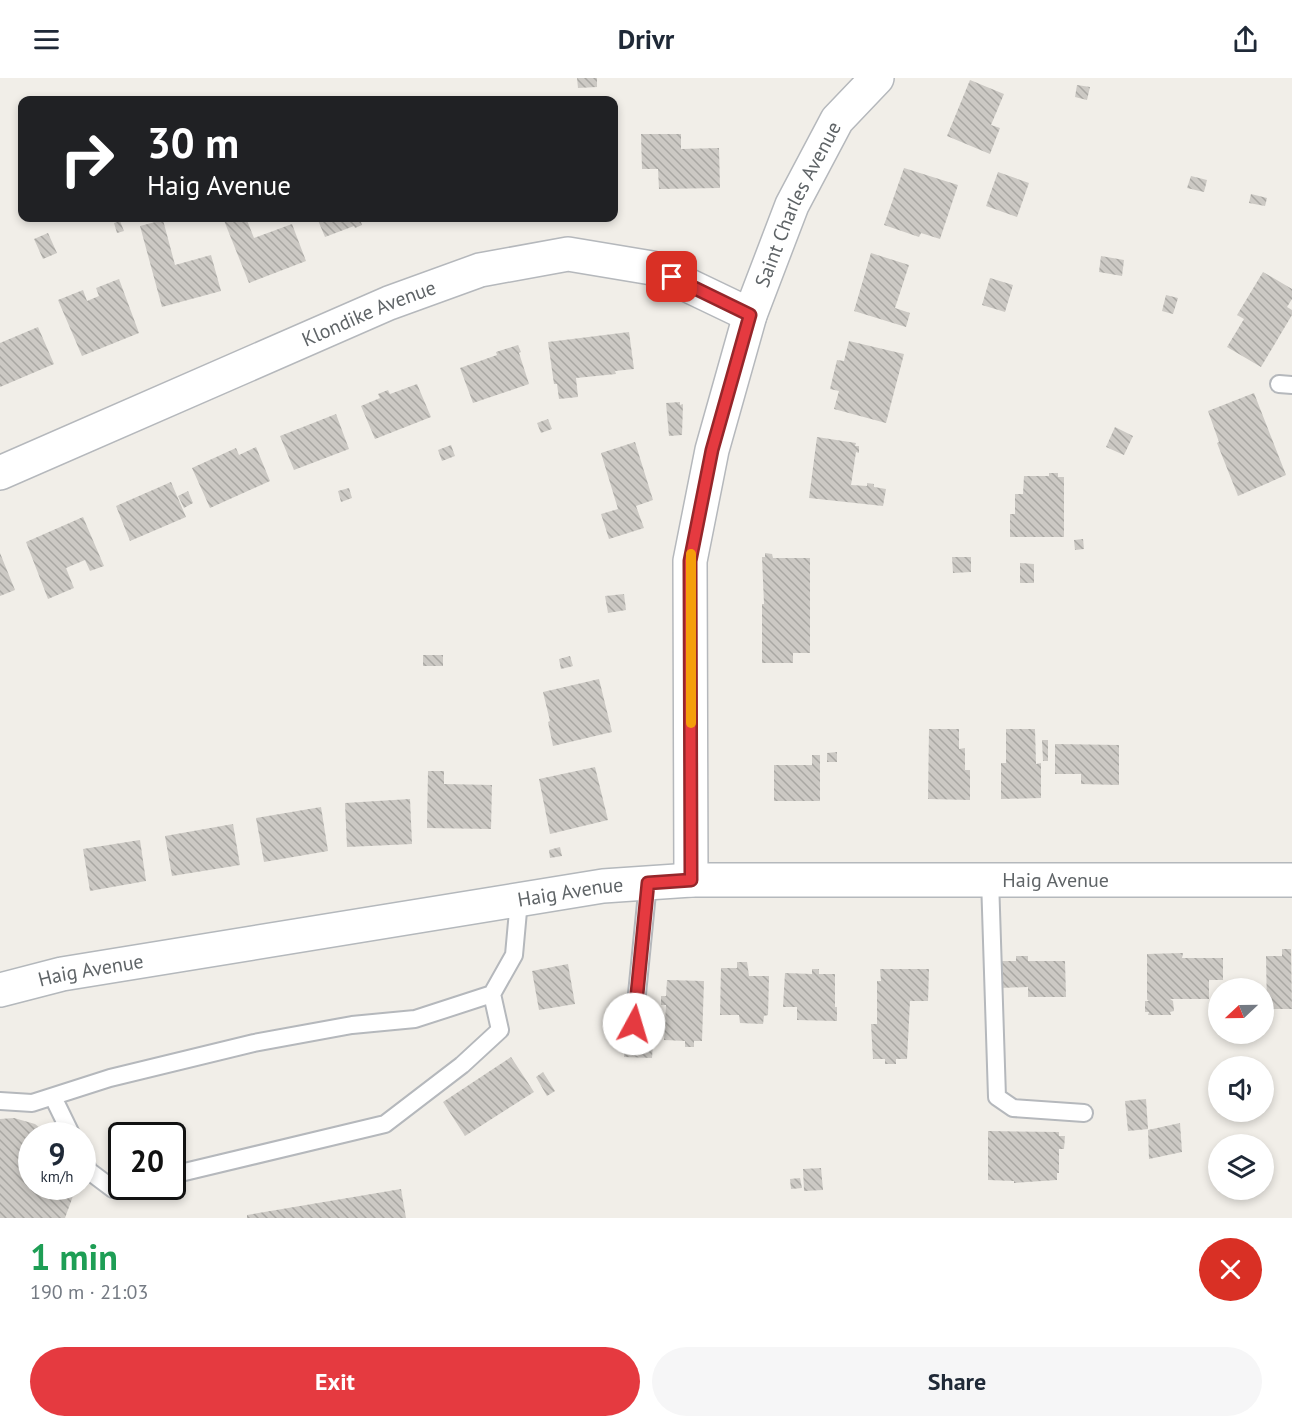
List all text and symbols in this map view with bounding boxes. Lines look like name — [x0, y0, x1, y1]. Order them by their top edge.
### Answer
text: Drivr — [618, 22, 674, 56]
icon: menu — [30, 23, 63, 56]
icon: share — [1229, 23, 1262, 56]
text: 30 m — [147, 115, 239, 170]
street label: Saint Charles Avenue — [749, 117, 847, 291]
icon: right — [48, 120, 126, 198]
text: Haig Avenue — [147, 168, 291, 202]
pin — [646, 251, 697, 302]
icon: arrive — [655, 260, 688, 293]
street label: Klondike Avenue — [298, 274, 439, 352]
street label: Haig Avenue — [1002, 867, 1109, 893]
street label: Haig Avenue — [516, 872, 624, 913]
street label: Haig Avenue — [35, 948, 145, 993]
north arrow — [1208, 978, 1274, 1044]
map controls — [1208, 978, 1274, 1200]
position arrow — [602, 992, 666, 1056]
button: sound — [1208, 1056, 1274, 1122]
speed limit sign: 20 — [108, 1122, 186, 1200]
text: 9 — [48, 1134, 66, 1173]
button: layers — [1208, 1134, 1274, 1200]
text: km/h — [41, 1167, 73, 1186]
text: 1 min — [30, 1233, 118, 1280]
button: close — [1199, 1238, 1262, 1301]
text: 190 m · 21:03 — [30, 1279, 148, 1305]
button: Exit — [30, 1347, 640, 1416]
button: Share — [652, 1347, 1262, 1416]

